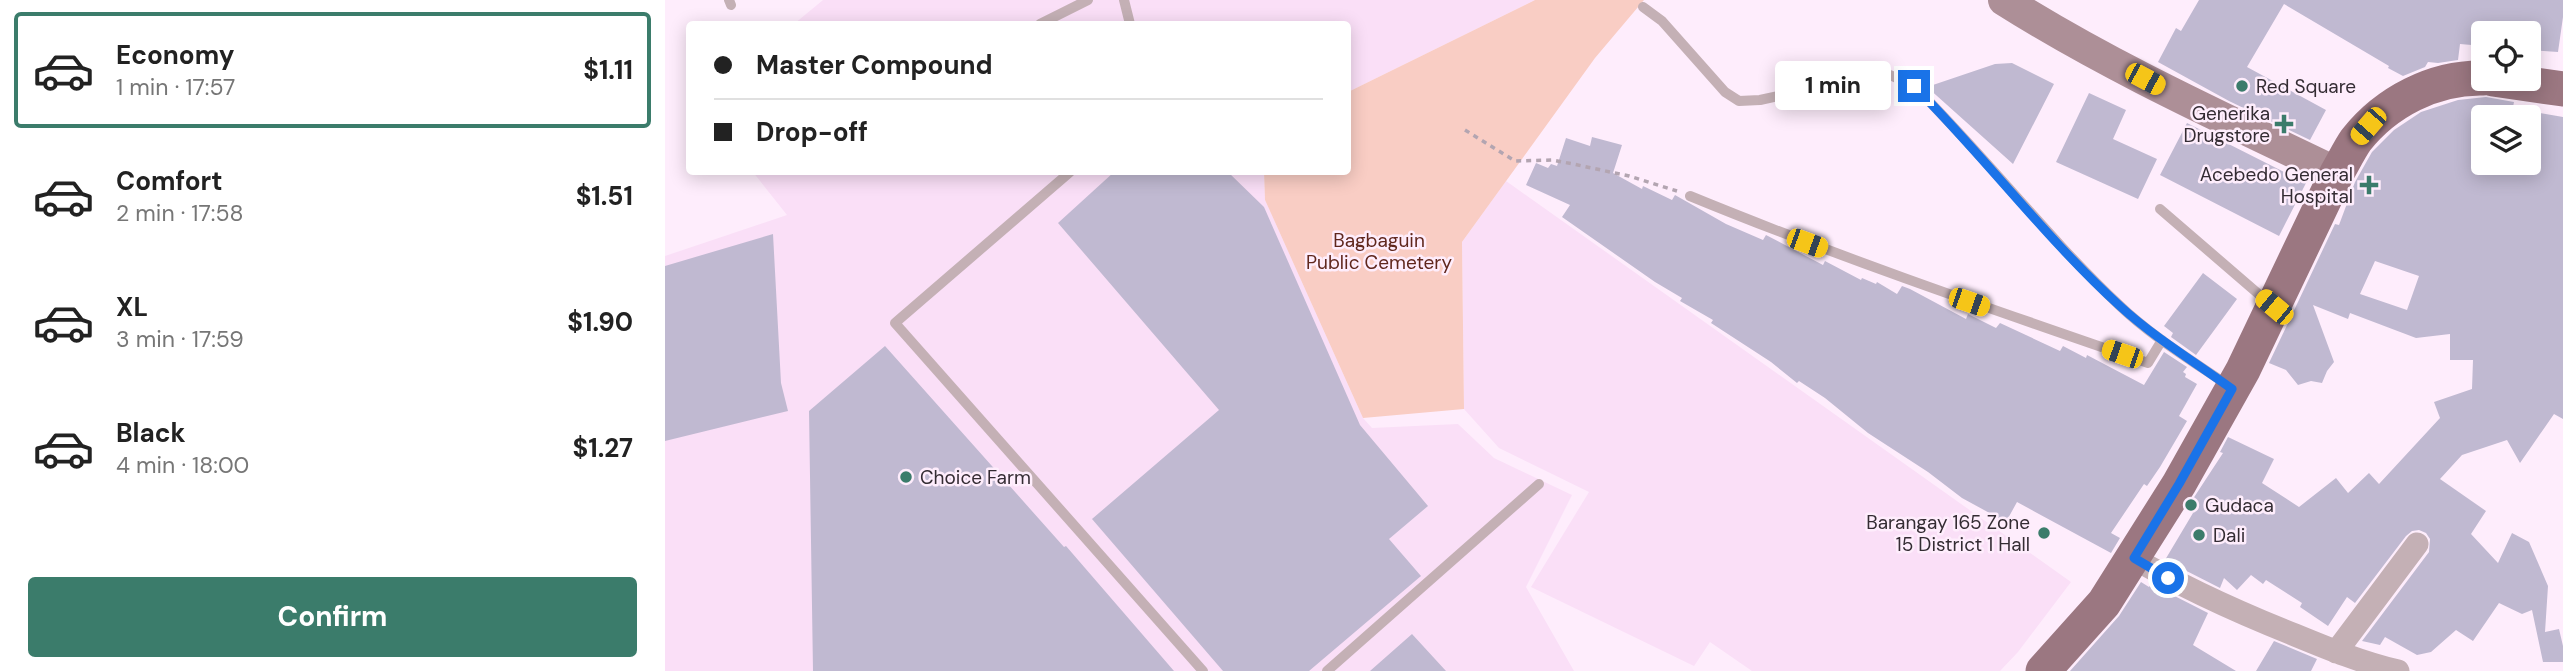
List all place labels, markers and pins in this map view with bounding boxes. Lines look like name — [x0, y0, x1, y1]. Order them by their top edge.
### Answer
place label: Red Square — [2256, 74, 2356, 99]
marker: Red Square — [2234, 78, 2250, 94]
place label: Generika Drugstore — [2183, 101, 2270, 148]
marker: Generika Drugstore — [2276, 116, 2292, 132]
place label: Acebedo General Hospital — [2200, 162, 2353, 209]
marker: Acebedo General Hospital — [2359, 175, 2379, 195]
place label: Choice Farm — [920, 465, 1031, 490]
marker: Choice Farm — [898, 469, 914, 485]
place label: Gudaca — [2205, 493, 2274, 518]
marker: Gudaca — [2183, 497, 2199, 513]
place label: Barangay 165 Zone 15 District 1 Hall — [1866, 510, 2030, 557]
place label: Dali — [2213, 523, 2245, 548]
marker: Barangay 165 Zone 15 District 1 Hall — [2036, 525, 2052, 541]
marker: Dali — [2191, 527, 2207, 543]

